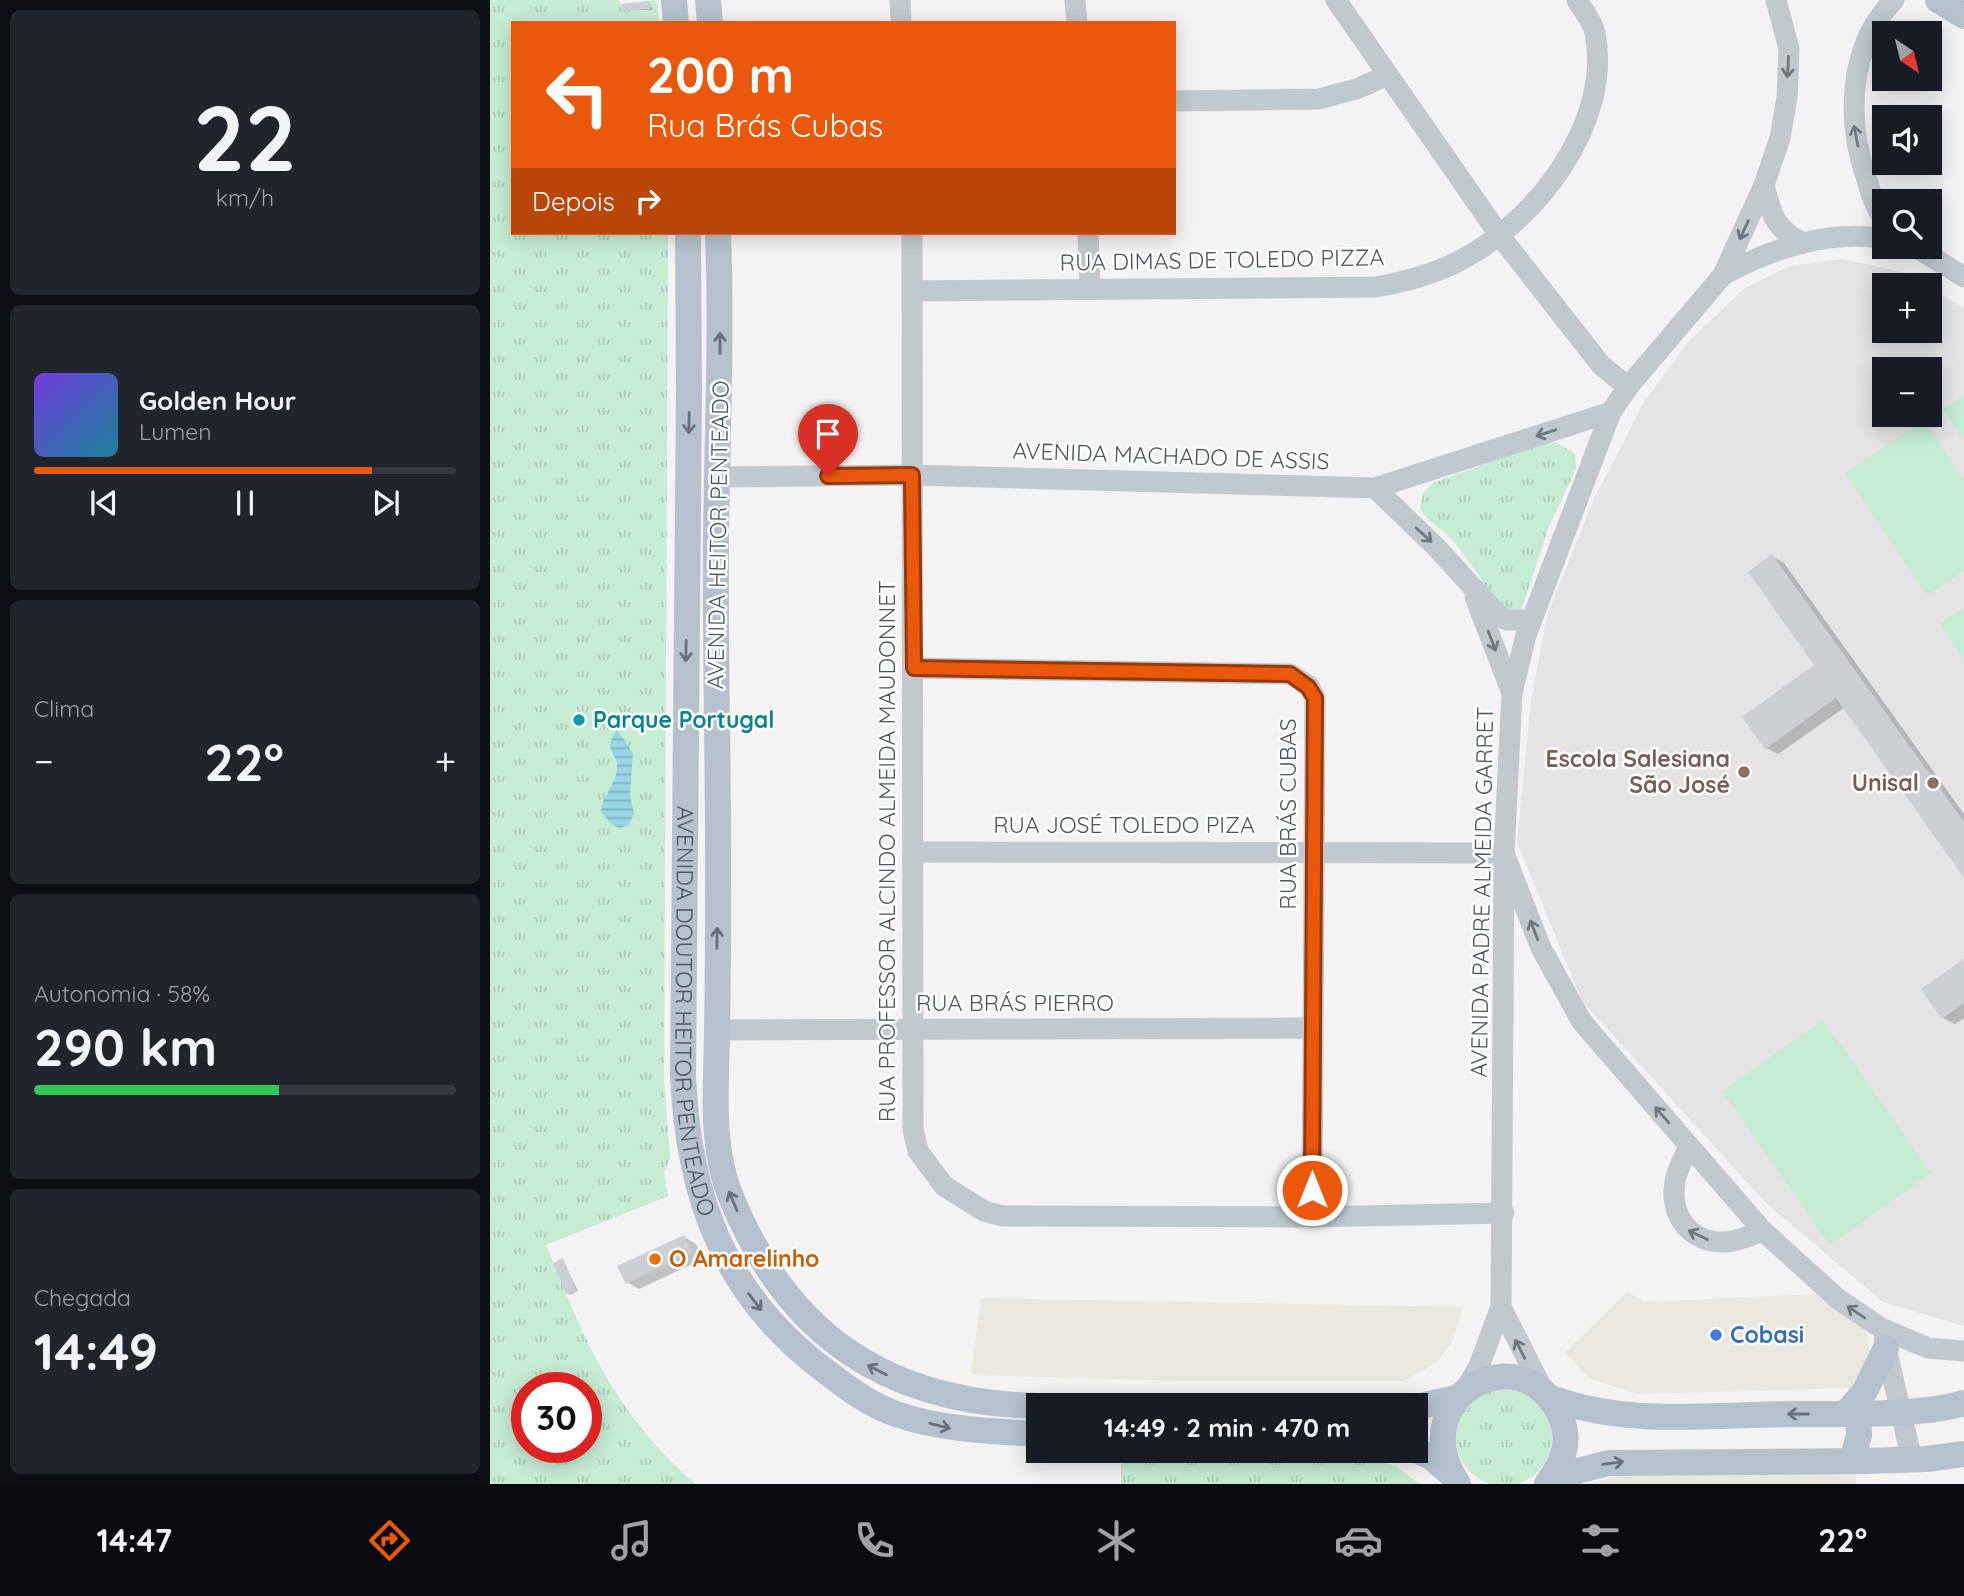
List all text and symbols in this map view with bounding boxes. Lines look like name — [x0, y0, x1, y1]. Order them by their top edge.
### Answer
north arrow — [1872, 21, 1942, 91]
map controls — [1872, 21, 1942, 427]
text: 200 m — [647, 44, 794, 105]
icon: left — [532, 49, 623, 140]
one-way arrow — [1781, 55, 1794, 77]
text: 22 — [193, 80, 297, 194]
text: Rua Brás Cubas — [647, 105, 883, 145]
button: sound — [1872, 105, 1942, 175]
one-way arrow — [1849, 125, 1863, 148]
icon: right — [629, 182, 667, 220]
text: km/h — [216, 183, 274, 212]
text: Depois — [532, 185, 615, 218]
button: search — [1872, 189, 1942, 259]
one-way arrow — [1737, 219, 1750, 240]
street label: RUA DIMAS DE TOLEDO PIZZA — [1059, 242, 1385, 277]
button: + — [1872, 273, 1942, 343]
one-way arrow — [713, 331, 727, 354]
button: − — [1872, 357, 1942, 427]
street label: AVENIDA HEITOR PENTEADO — [700, 380, 735, 690]
text: Golden Hour — [139, 384, 296, 417]
pin — [798, 404, 858, 476]
one-way arrow — [682, 412, 696, 435]
icon: arrive — [809, 415, 847, 453]
text: Lumen — [139, 417, 212, 446]
one-way arrow — [1535, 427, 1557, 440]
street label: AVENIDA MACHADO DE ASSIS — [1012, 435, 1330, 476]
icon: previous — [85, 484, 123, 522]
icon: pause — [226, 484, 264, 522]
icon: next — [367, 484, 405, 522]
one-way arrow — [1415, 527, 1432, 544]
street label: RUA PROFESSOR ALCINDO ALMEIDA MAUDONNET — [872, 580, 901, 1122]
one-way arrow — [1486, 629, 1499, 651]
one-way arrow — [679, 639, 693, 662]
text: Clima — [34, 694, 94, 723]
place label: Parque Portugal — [593, 705, 775, 734]
street label: AVENIDA PADRE ALMEIDA GARRET — [1464, 706, 1499, 1078]
marker: Parque Portugal — [571, 712, 587, 728]
street label: RUA BRÁS CUBAS — [1273, 718, 1302, 910]
text: 22° — [204, 729, 284, 794]
text: − — [34, 737, 54, 785]
text: + — [435, 737, 456, 785]
place label: Escola Salesiana São José — [1546, 744, 1730, 799]
marker: Escola Salesiana São José — [1736, 764, 1752, 780]
place label: Unisal — [1852, 768, 1919, 797]
marker: Unisal — [1925, 775, 1941, 791]
street label: AVENIDA DOUTOR HEITOR PENTEADO — [669, 806, 722, 1220]
street label: RUA JOSÉ TOLEDO PIZA — [993, 810, 1255, 839]
one-way arrow — [1526, 919, 1539, 941]
one-way arrow — [711, 926, 724, 949]
text: Autonomia · 58% — [34, 979, 210, 1008]
street label: RUA BRÁS PIERRO — [916, 988, 1114, 1017]
text: 290 km — [34, 1014, 217, 1079]
one-way arrow — [1654, 1107, 1670, 1125]
position arrow — [1275, 1153, 1349, 1227]
one-way arrow — [726, 1190, 739, 1212]
one-way arrow — [1689, 1228, 1709, 1242]
place label: O Amarelinho — [669, 1244, 819, 1273]
marker: O Amarelinho — [647, 1251, 663, 1267]
text: Chegada — [34, 1283, 131, 1312]
one-way arrow — [748, 1292, 763, 1310]
one-way arrow — [1847, 1304, 1866, 1319]
text: 14:49 — [34, 1318, 158, 1383]
place label: Cobasi — [1730, 1320, 1804, 1349]
marker: Cobasi — [1708, 1327, 1724, 1343]
one-way arrow — [1513, 1339, 1527, 1360]
one-way arrow — [867, 1363, 888, 1377]
speed limit sign: 30 — [511, 1372, 602, 1463]
one-way arrow — [1787, 1407, 1810, 1421]
text: 14:49 · 2 min · 470 m — [1104, 1411, 1350, 1444]
one-way arrow — [928, 1420, 951, 1433]
one-way arrow — [1601, 1457, 1624, 1470]
icon: directions — [365, 1516, 414, 1565]
icon: music — [607, 1516, 656, 1565]
icon: phone — [850, 1516, 899, 1565]
icon: climate — [1092, 1516, 1141, 1565]
icon: car — [1334, 1516, 1383, 1565]
icon: filters — [1576, 1516, 1625, 1565]
text: 14:47 — [97, 1520, 172, 1560]
text: 22° — [1818, 1520, 1867, 1560]

